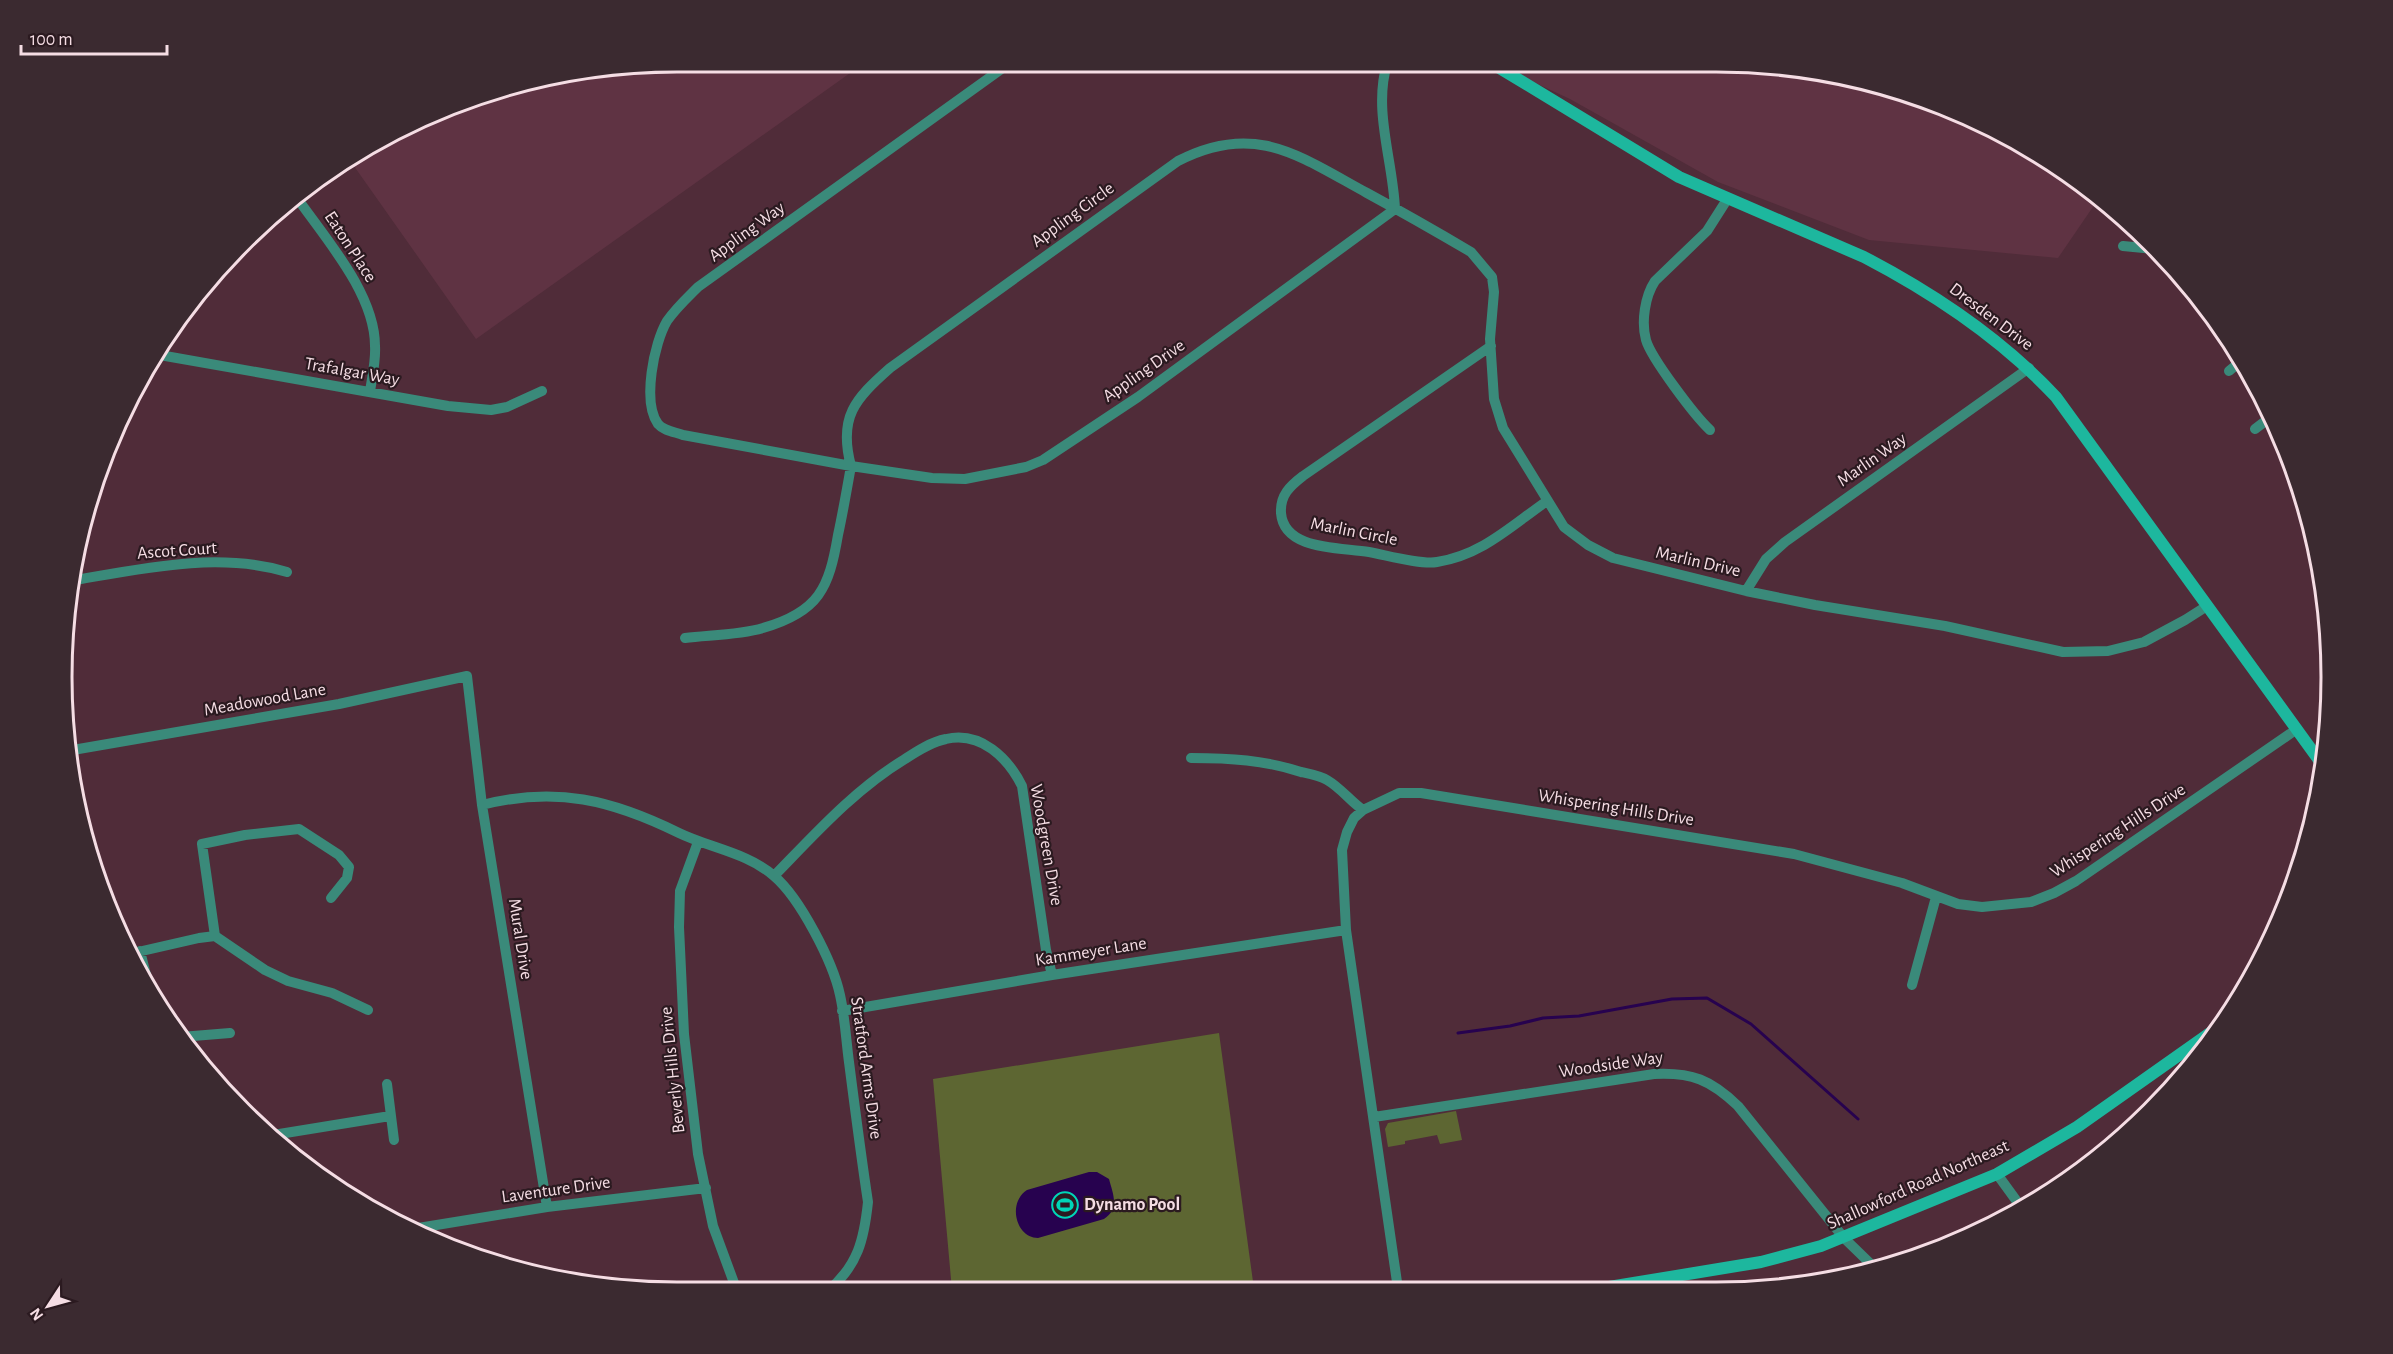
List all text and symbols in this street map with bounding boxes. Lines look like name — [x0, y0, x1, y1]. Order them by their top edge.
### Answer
scale bar — [21, 18, 166, 56]
text: 100 m — [30, 31, 73, 49]
street label: Appling Circle — [1028, 179, 1118, 251]
street label: Appling Way — [706, 198, 789, 265]
street label: Eaton Place — [321, 208, 379, 286]
street label: Dresden Drive — [1946, 280, 2036, 354]
street label: Appling Drive — [1100, 336, 1188, 406]
street label: Trafalgar Way — [303, 355, 401, 389]
street label: Marlin Way — [1834, 430, 1910, 490]
street label: Marlin Circle — [1309, 515, 1399, 549]
street label: Ascot Court — [136, 539, 218, 563]
street label: Marlin Drive — [1654, 544, 1742, 580]
street label: Meadowood Lane — [203, 680, 327, 720]
street label: Whispering Hills Drive — [2047, 781, 2189, 881]
street label: Woodgreen Drive — [1026, 783, 1066, 907]
street label: Whispering Hills Drive — [1537, 787, 1695, 829]
street label: Mural Drive — [505, 897, 535, 981]
street label: Kammeyer Lane — [1034, 934, 1148, 970]
street label: Stratford Arms Drive — [847, 996, 885, 1140]
street label: Beverly Hills Drive — [657, 1006, 689, 1134]
street label: Woodside Way — [1558, 1049, 1664, 1081]
street label: Shallowford Road Northeast — [1824, 1137, 2012, 1233]
street label: Laventure Drive — [500, 1173, 612, 1207]
sports icon: Dynamo Pool — [1050, 1190, 1080, 1220]
place label: Dynamo Pool — [1084, 1196, 1180, 1214]
north arrow — [18, 1276, 78, 1336]
text: N — [27, 1305, 46, 1323]

